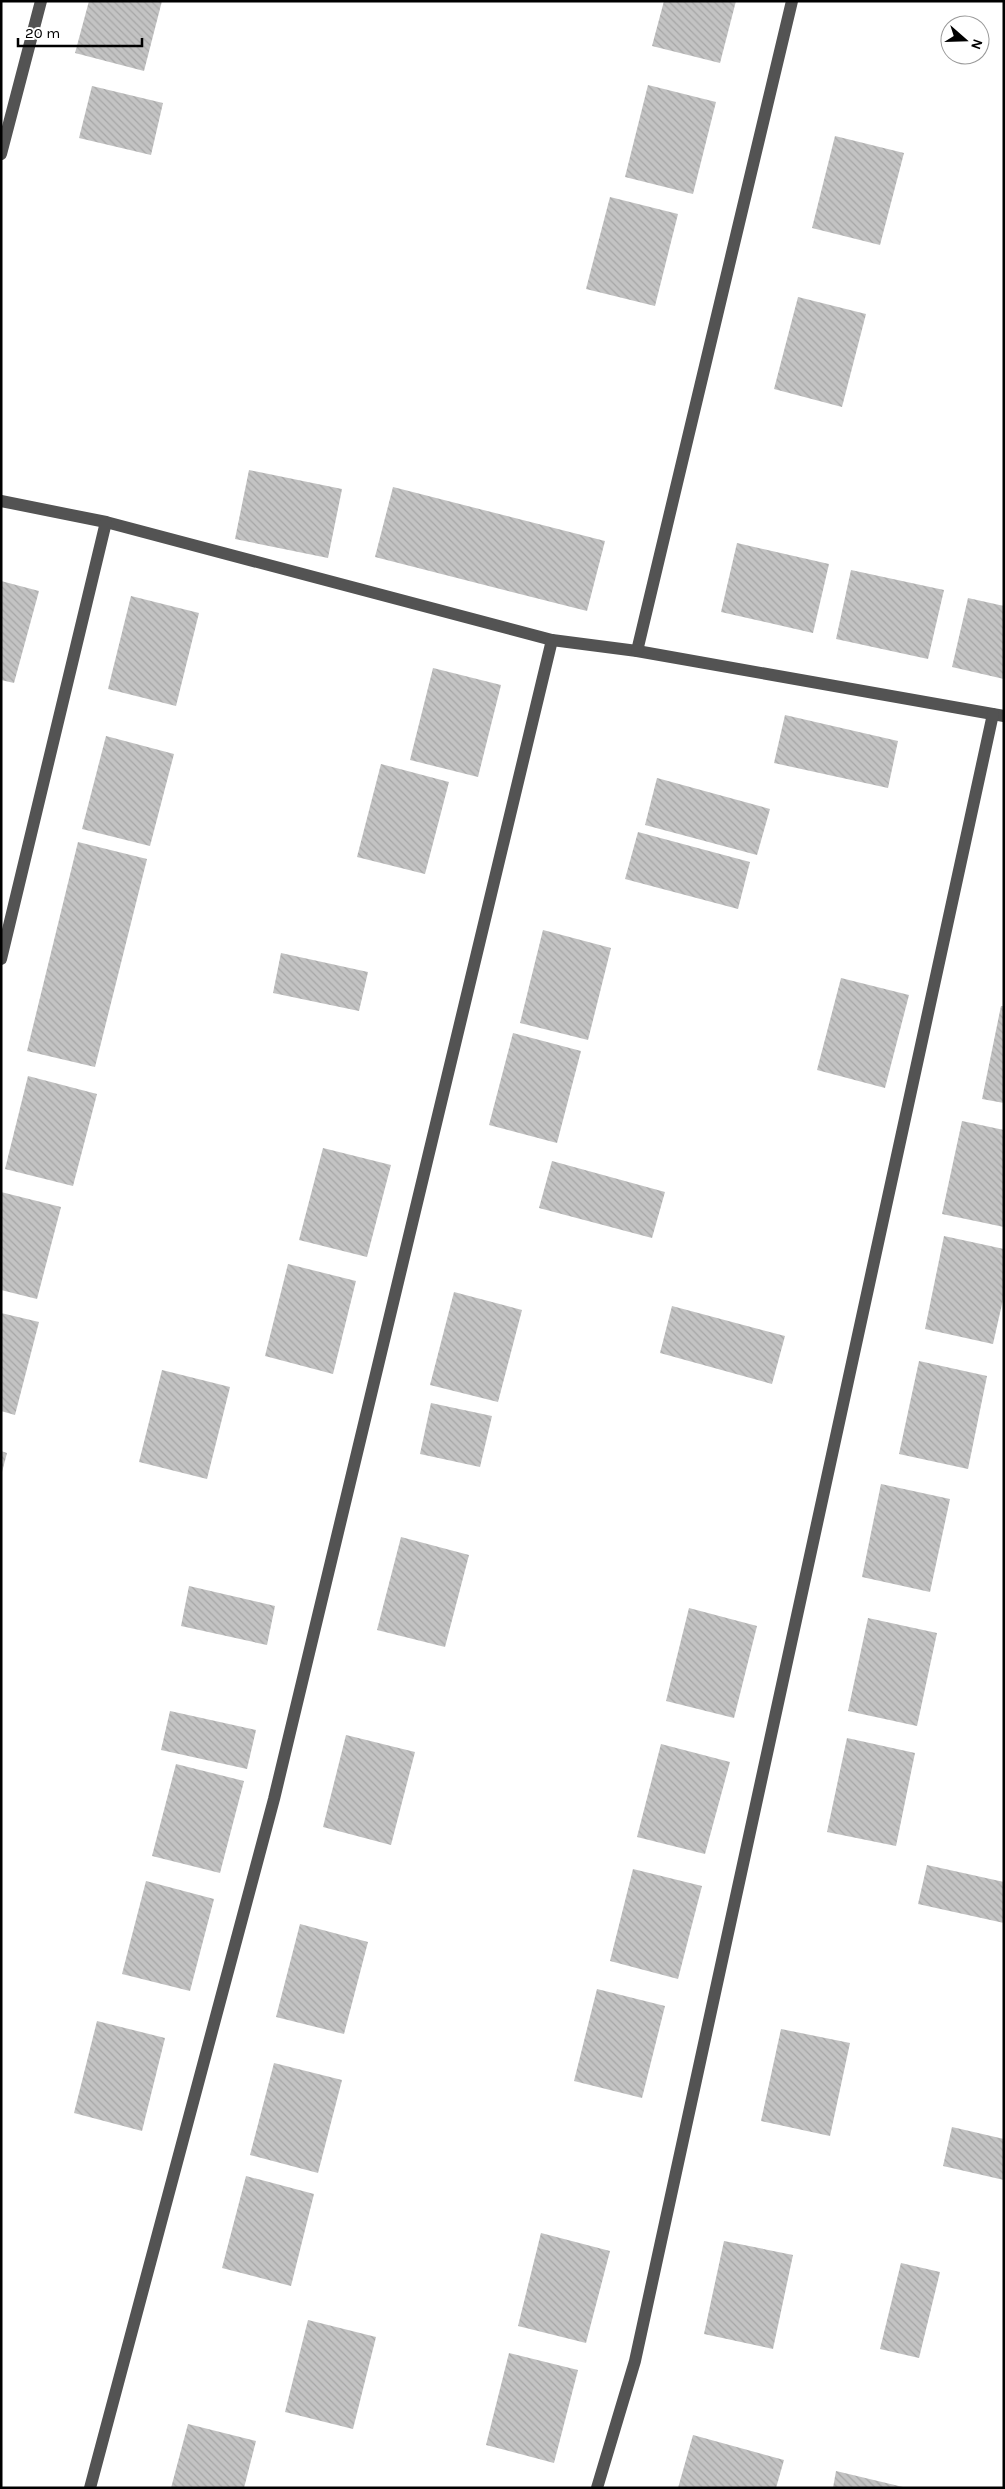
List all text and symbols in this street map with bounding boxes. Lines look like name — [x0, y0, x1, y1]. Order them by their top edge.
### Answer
scale bar — [18, 15, 141, 47]
north arrow — [940, 15, 990, 65]
text: 20 m — [25, 24, 60, 42]
text: N — [967, 37, 986, 52]

